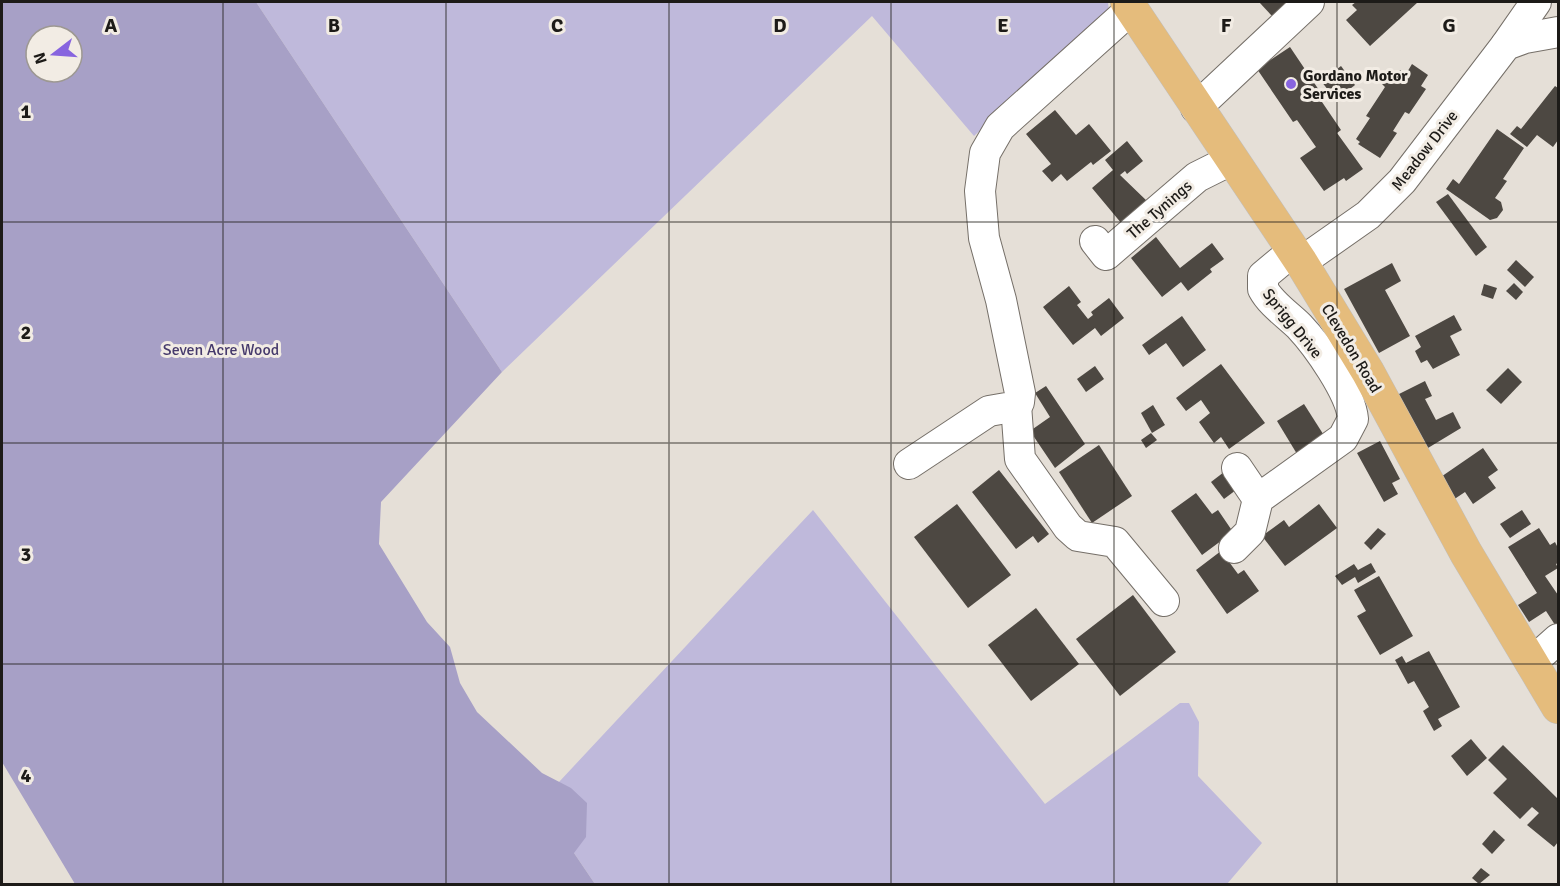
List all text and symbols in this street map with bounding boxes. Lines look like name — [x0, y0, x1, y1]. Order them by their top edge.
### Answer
text: A — [105, 13, 118, 38]
text: B — [328, 13, 340, 38]
text: C — [551, 13, 563, 38]
text: D — [773, 13, 787, 38]
text: E — [997, 13, 1009, 38]
text: F — [1221, 13, 1232, 38]
text: G — [1442, 13, 1456, 38]
north arrow — [24, 24, 84, 84]
text: N — [29, 50, 52, 66]
place label: Gordano Motor Services — [1303, 66, 1408, 104]
marker: Gordano Motor Services — [1284, 77, 1298, 91]
text: 1 — [21, 99, 32, 124]
street label: Meadow Drive — [1387, 106, 1462, 195]
street label: The Tynings — [1123, 176, 1196, 243]
street label: Sprigg Drive — [1258, 285, 1326, 363]
street label: Clevedon Road — [1317, 300, 1386, 397]
text: 2 — [21, 320, 31, 345]
park label: Seven Acre Wood — [163, 340, 279, 360]
text: 3 — [21, 542, 31, 567]
text: 4 — [21, 763, 32, 788]

